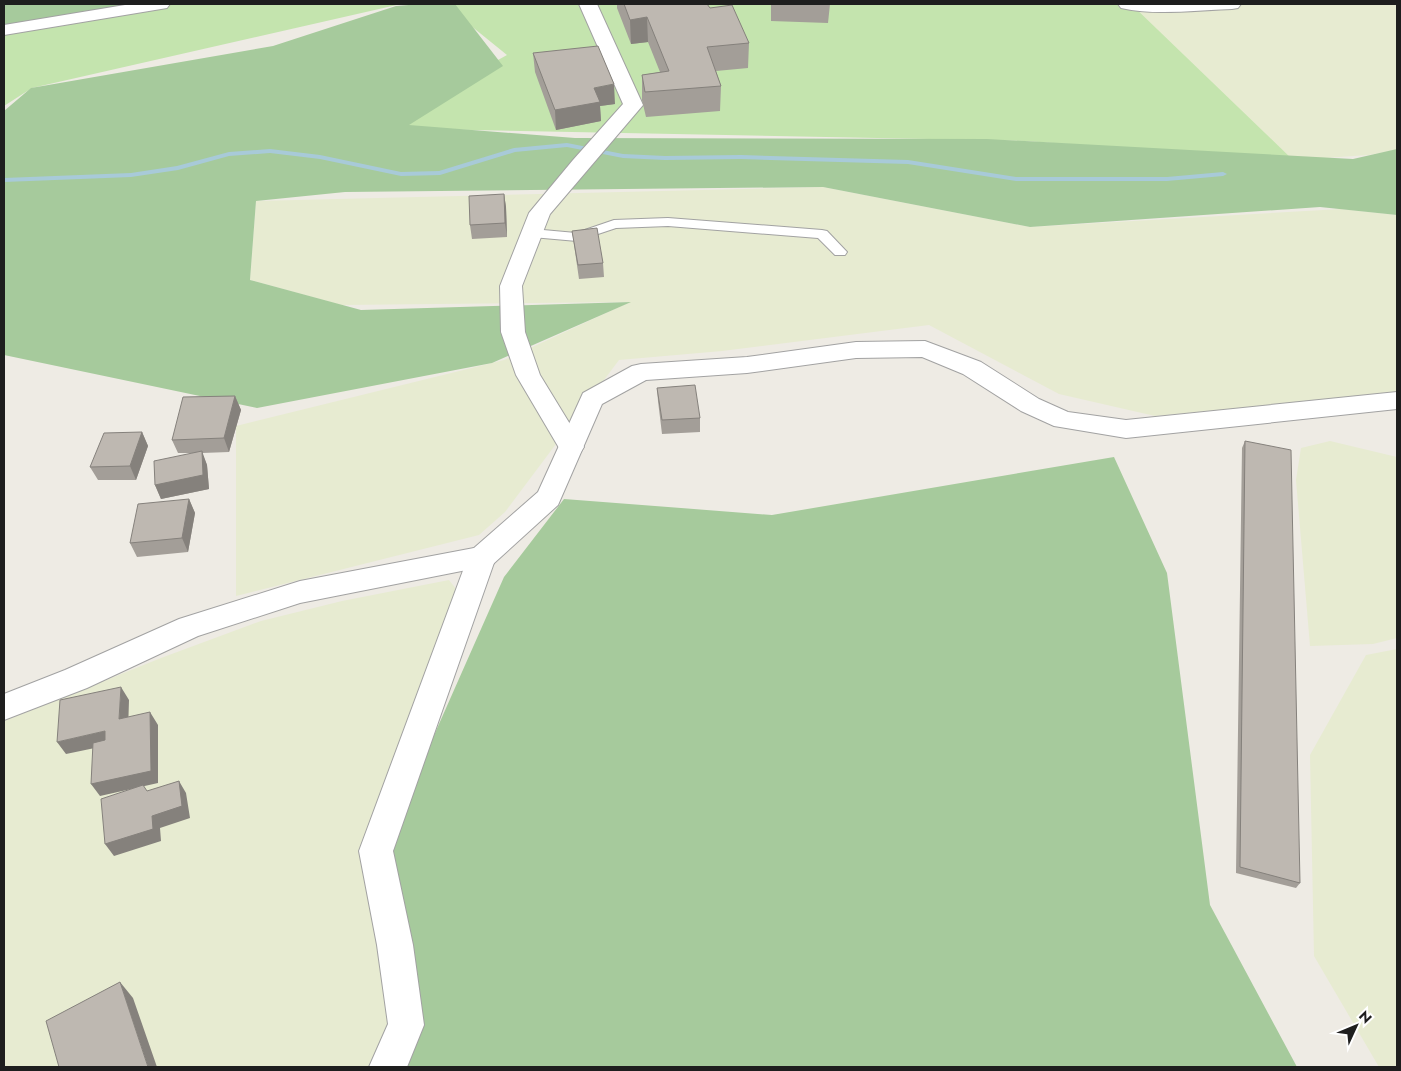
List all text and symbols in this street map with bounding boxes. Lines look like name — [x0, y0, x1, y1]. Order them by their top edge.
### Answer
north arrow — [1331, 1001, 1381, 1051]
text: N — [1354, 1006, 1376, 1028]

